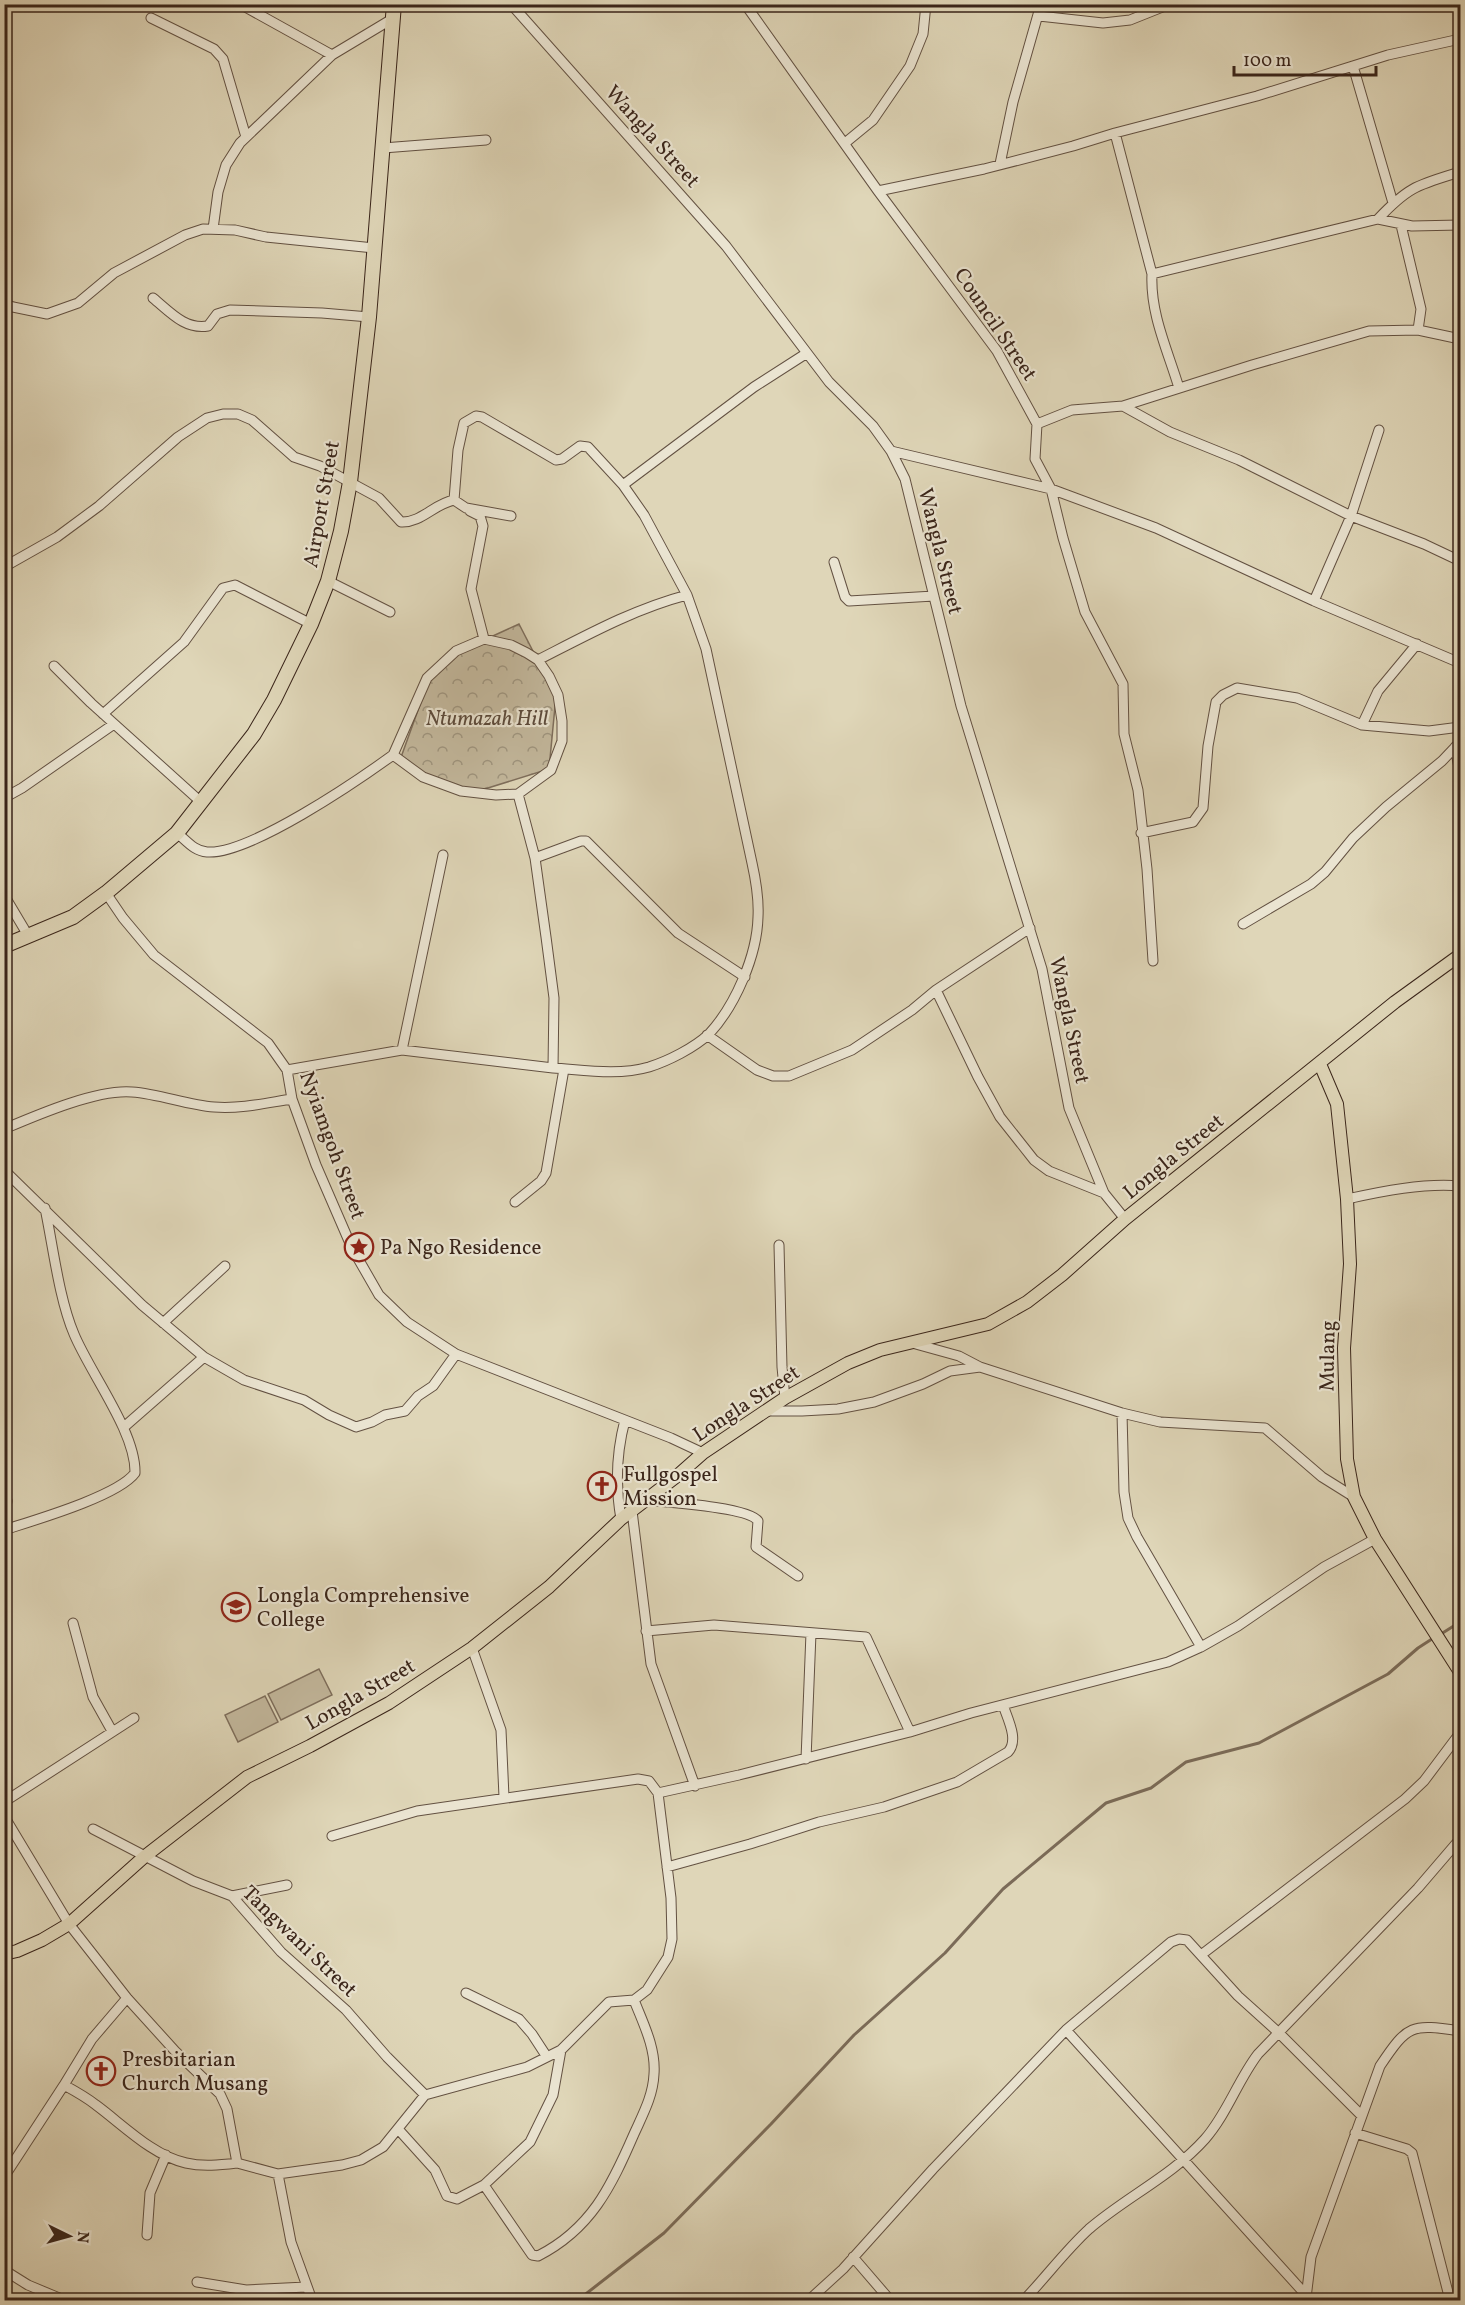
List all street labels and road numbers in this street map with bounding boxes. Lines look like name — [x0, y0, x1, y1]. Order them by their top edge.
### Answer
street label: Wangla Street — [598, 79, 706, 195]
street label: Council Street — [946, 263, 1043, 387]
street label: Airport Street — [297, 438, 348, 570]
street label: Wangla Street — [910, 485, 969, 618]
street label: Wangla Street — [1041, 954, 1096, 1087]
street label: Nyiamgoh Street — [291, 1067, 372, 1224]
street label: Longla Street — [1117, 1107, 1231, 1207]
street label: Mulang — [1313, 1320, 1344, 1392]
street label: Longla Street — [688, 1359, 806, 1450]
street label: Longla Street — [301, 1652, 421, 1738]
street label: Tangwani Street — [235, 1880, 363, 2004]

